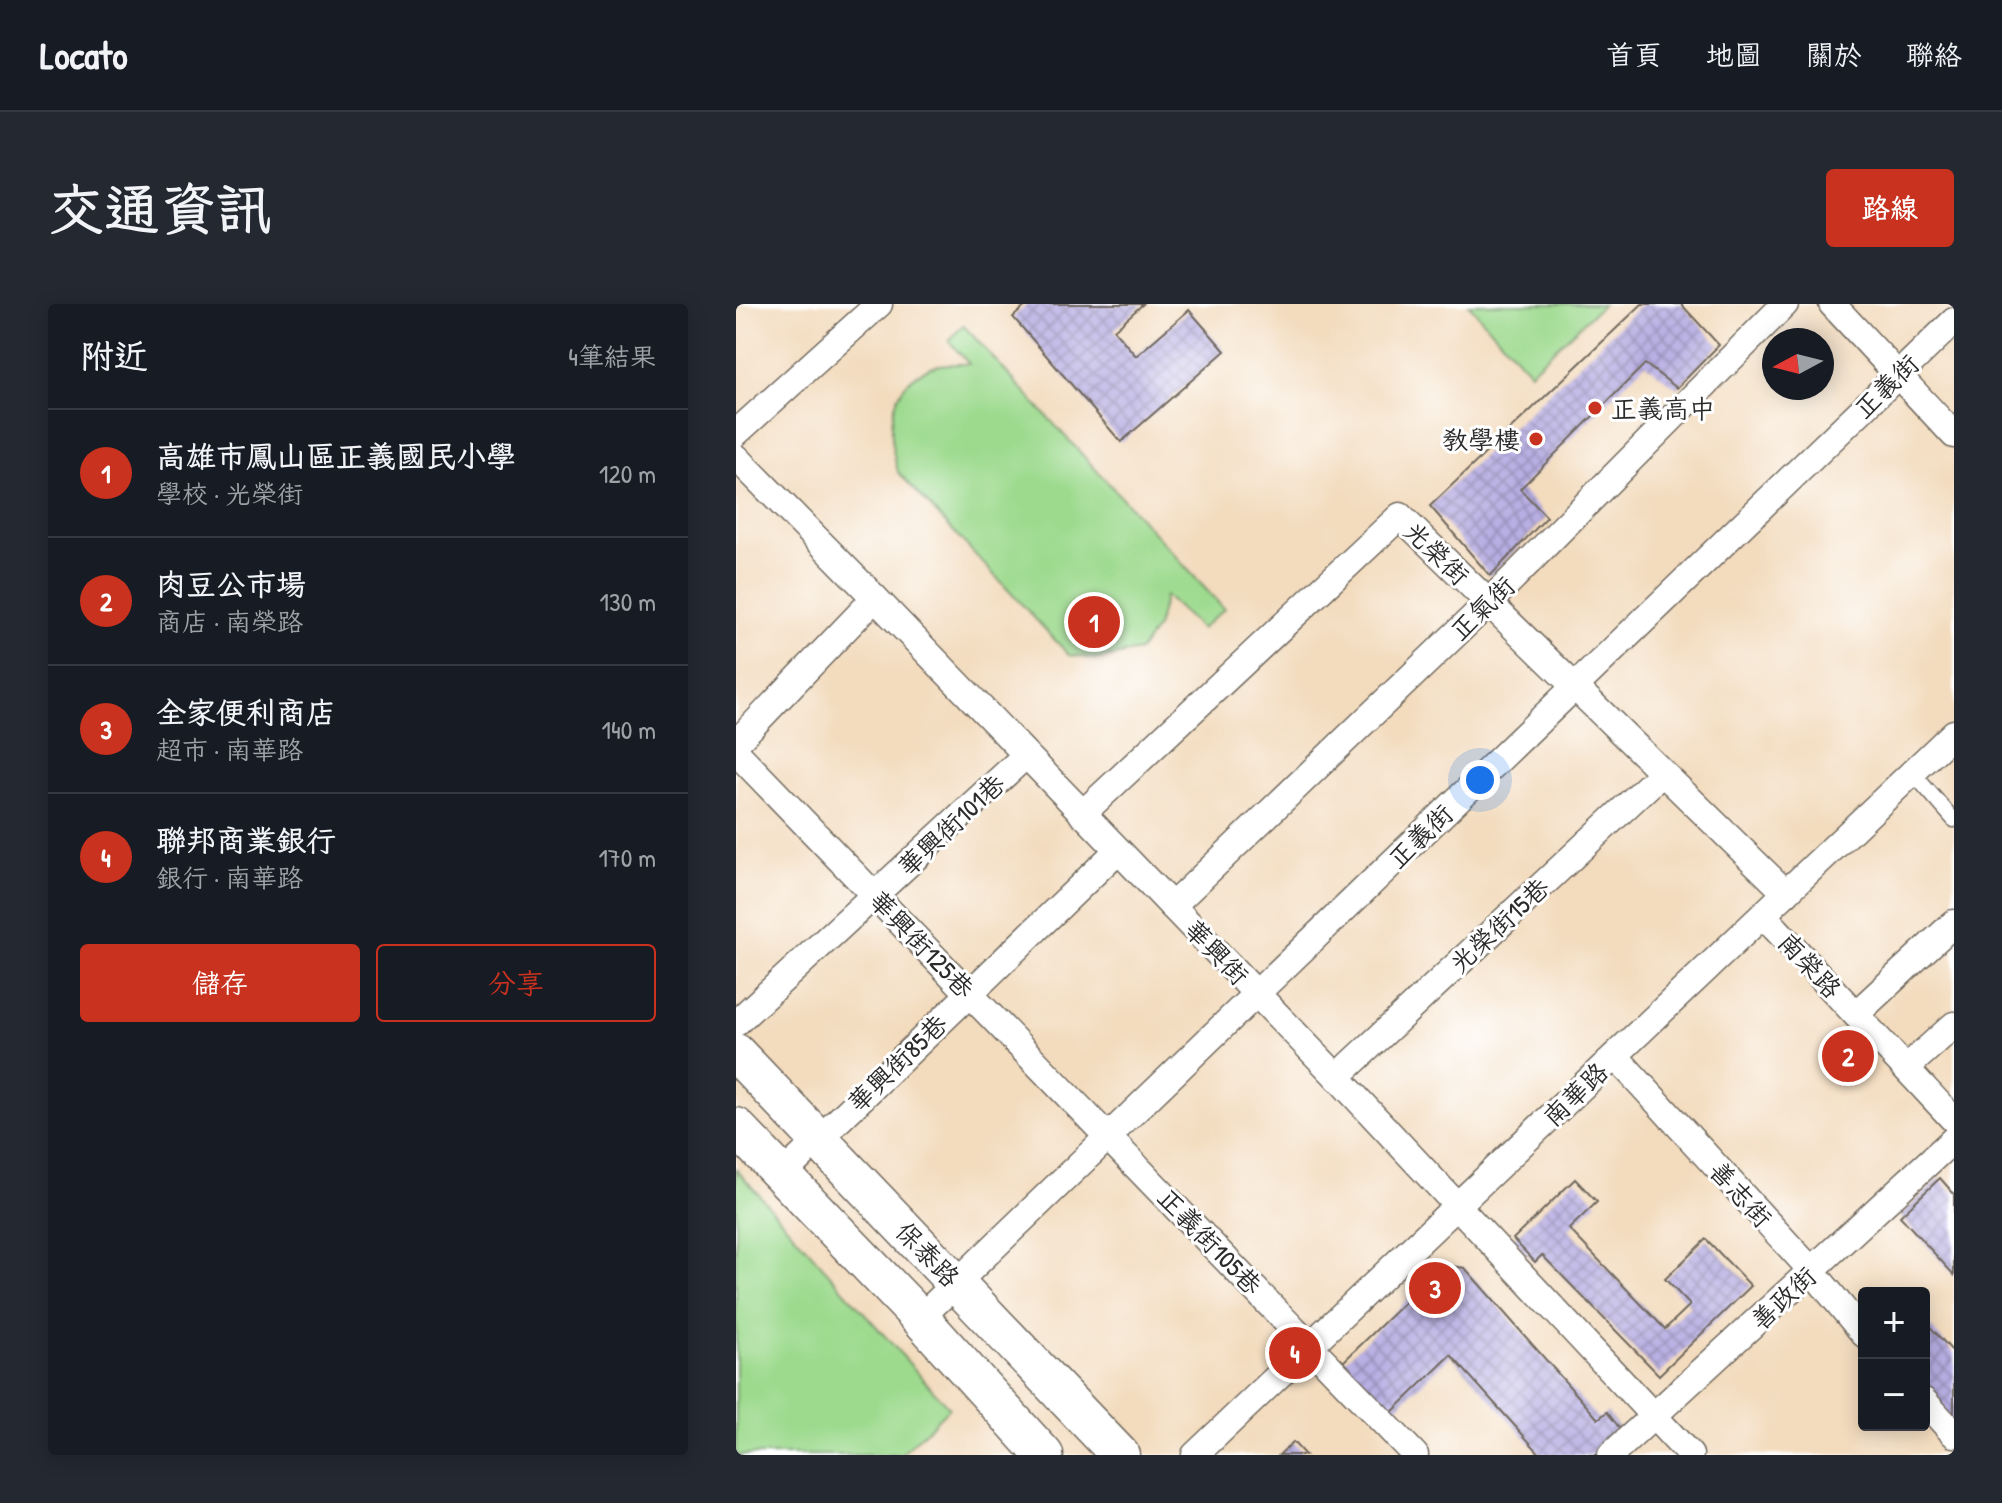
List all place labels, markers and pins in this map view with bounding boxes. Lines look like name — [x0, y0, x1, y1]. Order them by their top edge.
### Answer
place label: 正義高中 — [1611, 391, 1715, 426]
marker: 正義高中 — [1586, 399, 1604, 417]
place label: 教學樓 — [1442, 422, 1520, 457]
marker: 教學樓 — [1527, 430, 1545, 448]
pin: 1 — [1068, 592, 1120, 652]
pin: 2 — [1822, 1026, 1874, 1086]
pin: 3 — [1409, 1258, 1461, 1318]
pin: 4 — [1269, 1323, 1321, 1383]

